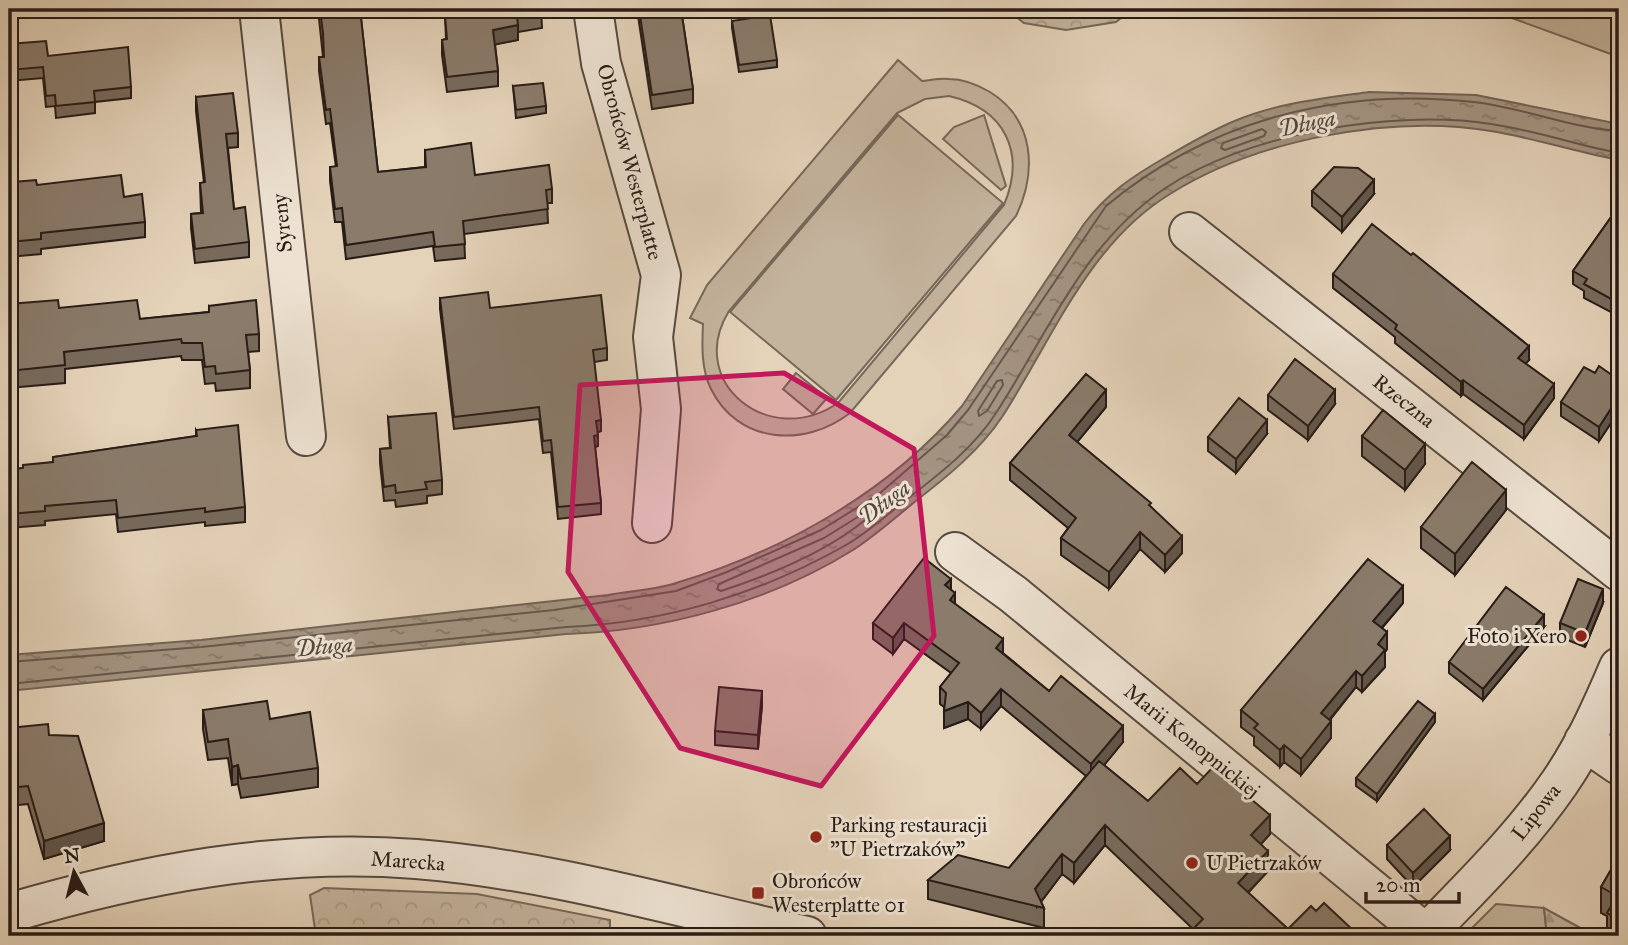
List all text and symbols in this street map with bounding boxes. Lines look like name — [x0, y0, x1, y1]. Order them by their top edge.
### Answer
street label: Obrońców Westerplatte — [591, 61, 669, 263]
water label: Długa — [1276, 103, 1338, 143]
street label: Syreny — [266, 191, 298, 254]
street label: Rzeczna — [1368, 369, 1440, 433]
water label: Długa — [853, 473, 915, 530]
place label: Foto i Xero — [1467, 623, 1567, 649]
marker: Foto i Xero — [1573, 628, 1589, 644]
water label: Długa — [294, 630, 354, 662]
street label: Marii Konopnickiej — [1119, 678, 1265, 804]
street label: Lipowa — [1506, 778, 1566, 846]
place label: Parking restauracji "U Pietrzaków" — [830, 812, 988, 862]
marker: Parking restauracji "U Pietrzaków" — [808, 829, 824, 845]
north arrow — [38, 836, 108, 906]
text: N — [63, 843, 81, 868]
street label: Marecka — [370, 845, 446, 877]
place label: U Pietrzaków — [1206, 850, 1322, 876]
marker: U Pietrzaków — [1184, 855, 1200, 871]
scale bar — [1366, 861, 1458, 905]
place label: Obrońców Westerplatte 01 — [772, 868, 905, 918]
text: 20 m — [1376, 872, 1421, 898]
marker: Obrońców Westerplatte 01 — [750, 885, 766, 901]

